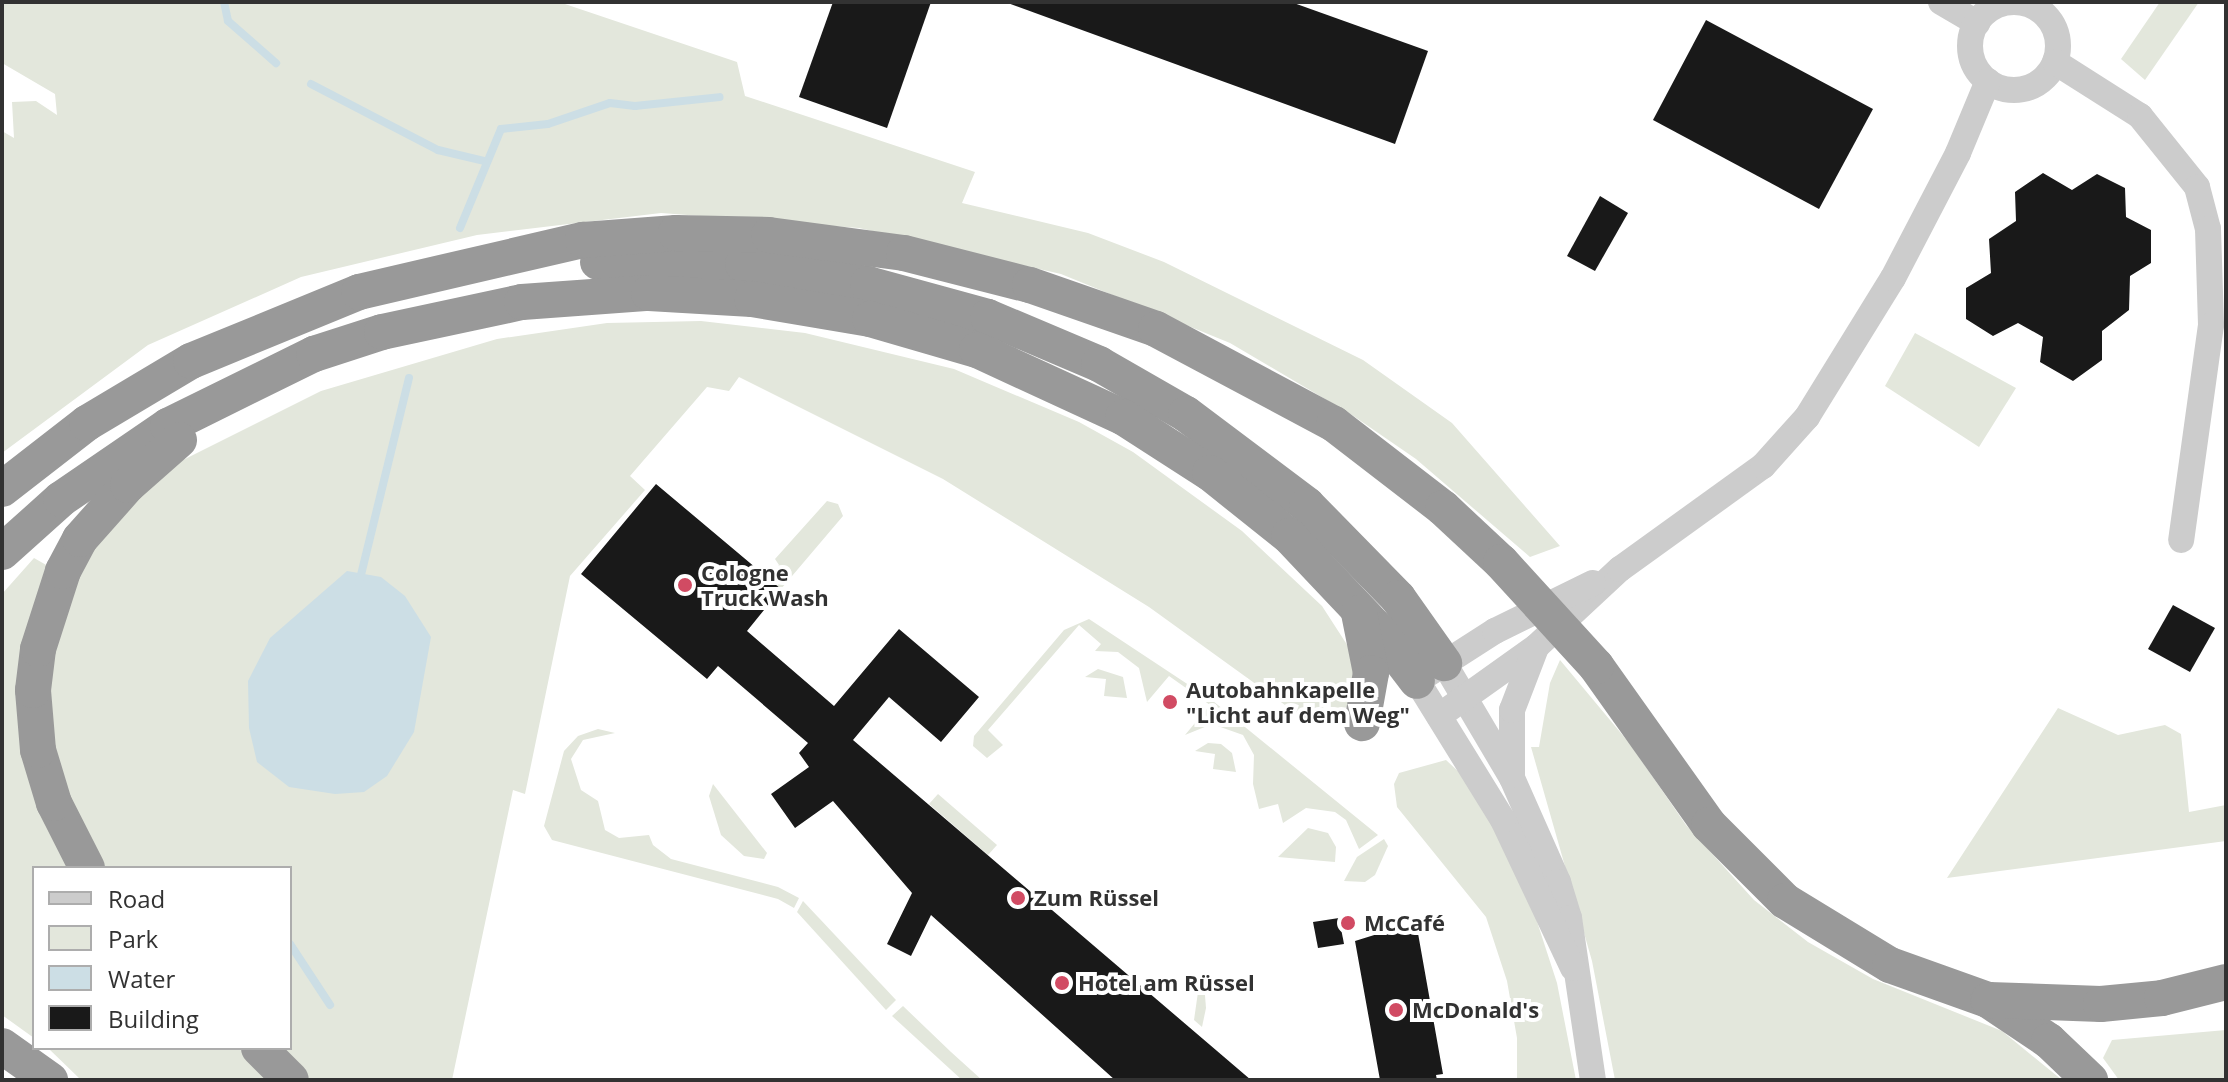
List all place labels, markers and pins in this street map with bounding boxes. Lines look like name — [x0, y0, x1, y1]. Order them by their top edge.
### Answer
place label: Cologne Truck Wash — [701, 559, 829, 610]
marker: Cologne Truck Wash — [676, 576, 694, 594]
place label: Autobahnkapelle "Licht auf dem Weg" — [1186, 676, 1410, 728]
marker: Autobahnkapelle "Licht auf dem Weg" — [1161, 693, 1179, 711]
place label: Zum Rüssel — [1034, 885, 1159, 911]
marker: Zum Rüssel — [1009, 889, 1027, 907]
place label: McCafé — [1364, 910, 1445, 936]
marker: McCafé — [1339, 914, 1357, 932]
place label: Hotel am Rüssel — [1078, 970, 1255, 996]
marker: Hotel am Rüssel — [1053, 974, 1071, 992]
place label: McDonald's — [1412, 997, 1539, 1023]
marker: McDonald's — [1387, 1001, 1405, 1019]

